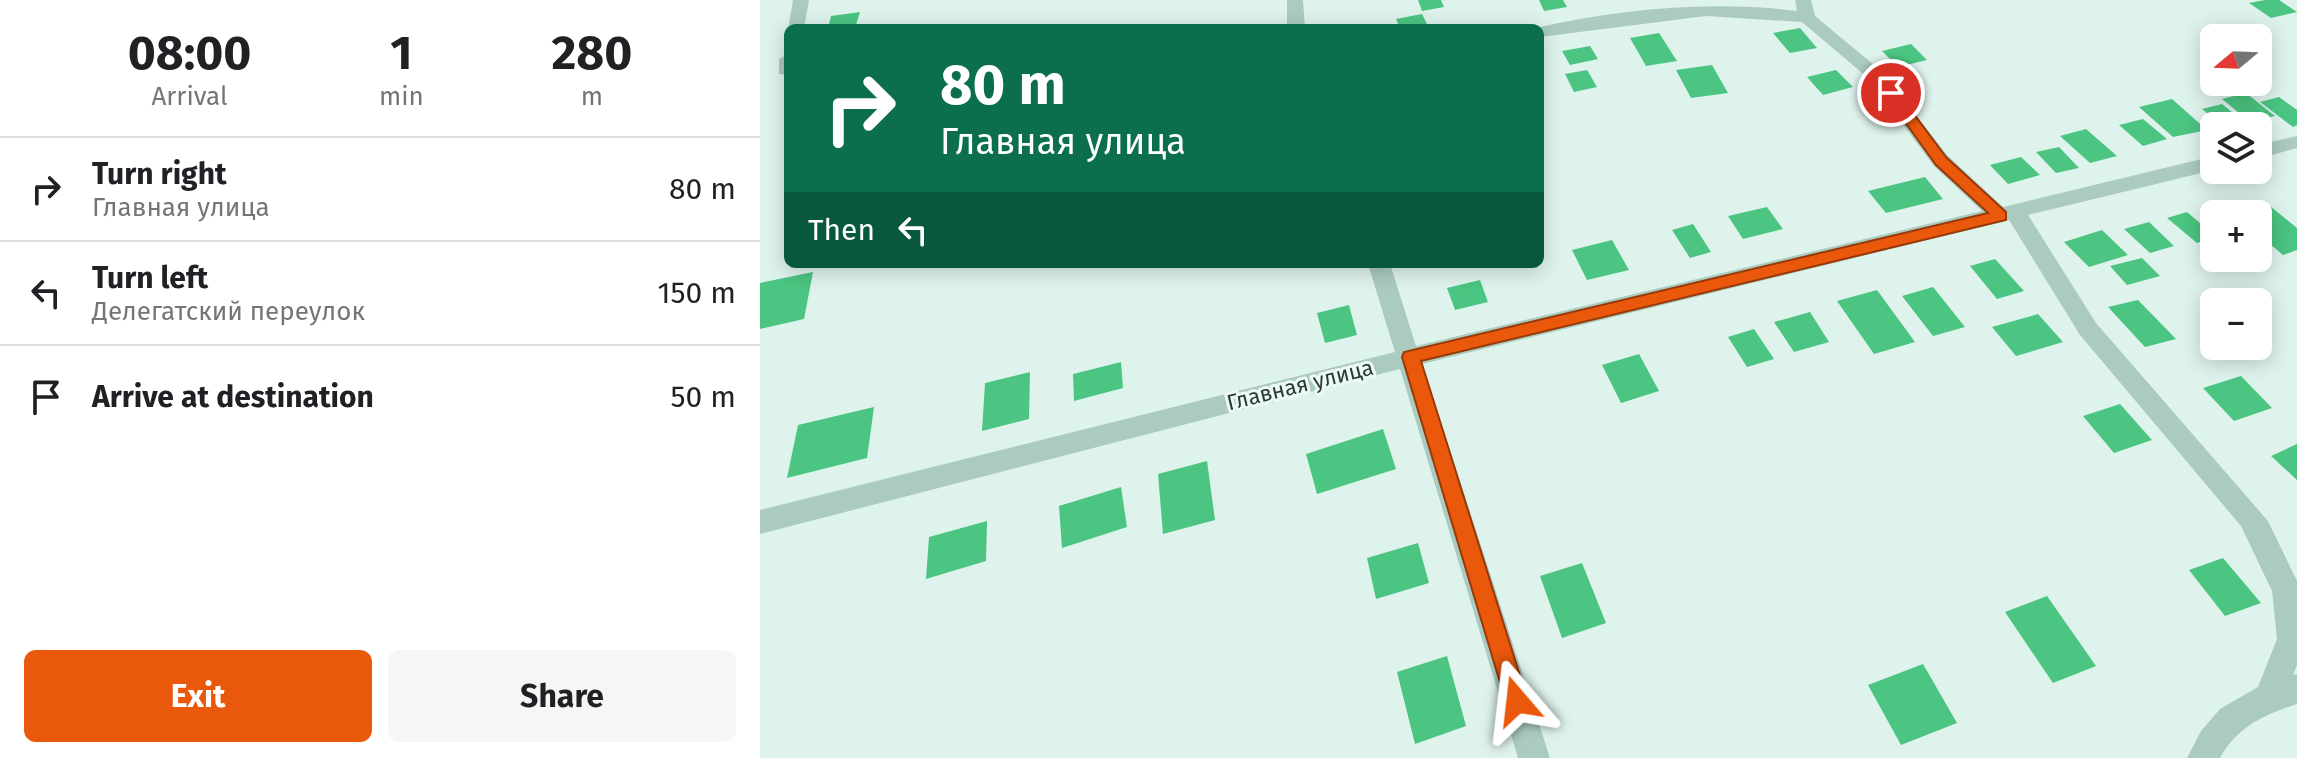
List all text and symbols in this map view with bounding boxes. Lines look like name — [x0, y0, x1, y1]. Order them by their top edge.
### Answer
text: 08:00 — [128, 24, 251, 82]
text: 1 — [390, 24, 413, 82]
text: 280 — [552, 24, 632, 82]
north arrow — [2200, 24, 2272, 96]
map controls — [2200, 24, 2272, 360]
text: 80 m — [940, 52, 1066, 119]
icon: right — [808, 56, 912, 160]
pin — [1857, 59, 1925, 127]
icon: arrive — [1869, 71, 1913, 115]
text: Arrival — [151, 81, 228, 112]
text: min — [379, 81, 424, 112]
text: m — [581, 81, 603, 112]
button: layers — [2200, 112, 2272, 184]
text: Главная улица — [940, 120, 1186, 164]
text: Turn right — [92, 156, 227, 192]
icon: right — [24, 167, 68, 211]
text: 80 m — [669, 171, 736, 207]
text: Главная улица — [92, 192, 270, 223]
button: + — [2200, 200, 2272, 272]
icon: left — [891, 208, 935, 252]
text: Then — [808, 212, 875, 248]
text: Turn left — [92, 260, 208, 296]
icon: left — [24, 271, 68, 315]
text: 150 m — [658, 275, 736, 311]
button: − — [2200, 288, 2272, 360]
text: Делегатский переулок — [92, 296, 365, 327]
street label: Главная улица — [1224, 354, 1376, 416]
icon: arrive — [24, 375, 68, 419]
text: Arrive at destination — [92, 379, 374, 415]
text: 50 m — [671, 379, 736, 415]
button: Exit — [24, 650, 372, 742]
button: Share — [388, 650, 736, 742]
position arrow — [1475, 659, 1559, 743]

